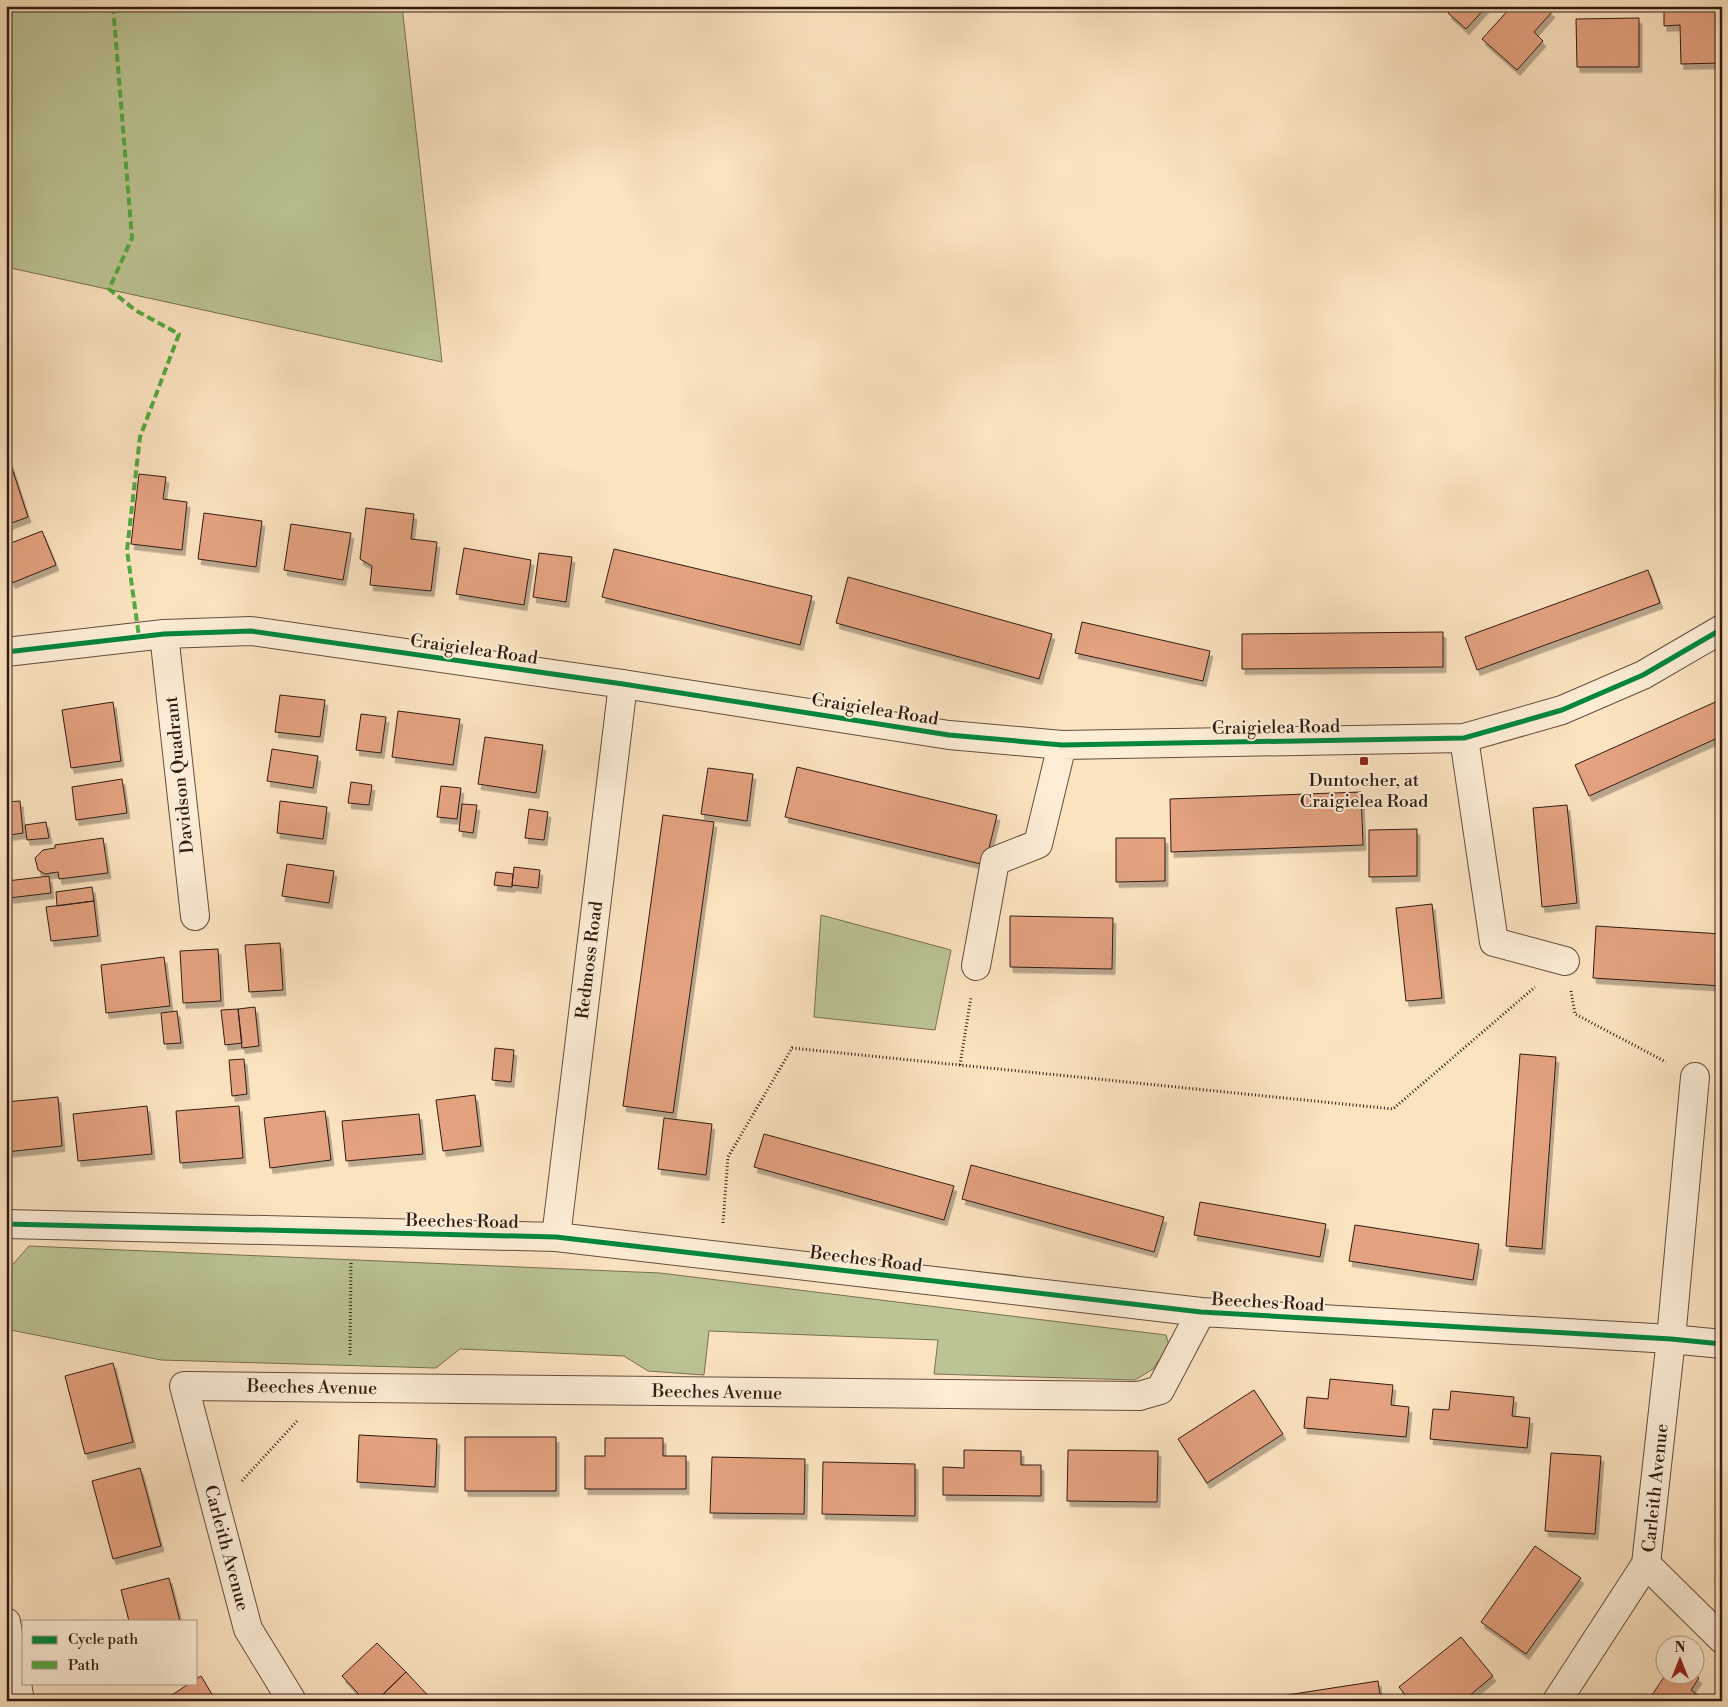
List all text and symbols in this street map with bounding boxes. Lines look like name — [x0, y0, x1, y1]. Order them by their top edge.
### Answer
street label: Craigielea Road — [409, 629, 540, 670]
street label: Craigielea Road — [810, 688, 941, 731]
street label: Davidson Quadrant — [160, 695, 199, 855]
street label: Craigielea Road — [1212, 715, 1341, 740]
marker: Duntocher, at Craigielea Road — [1358, 755, 1370, 767]
place label: Duntocher, at Craigielea Road — [1300, 769, 1429, 813]
street label: Redmoss Road — [571, 899, 608, 1020]
street label: Beeches Road — [404, 1209, 519, 1234]
street label: Beeches Road — [807, 1241, 924, 1278]
street label: Beeches Road — [1210, 1288, 1326, 1317]
street label: Beeches Avenue — [246, 1375, 377, 1400]
street label: Beeches Avenue — [651, 1380, 782, 1405]
street label: Carleith Avenue — [1637, 1422, 1674, 1554]
street label: Carleith Avenue — [199, 1483, 254, 1614]
legend — [22, 1620, 198, 1684]
text: Cycle path — [68, 1630, 138, 1649]
north arrow — [1656, 1634, 1706, 1684]
text: N — [1674, 1639, 1686, 1657]
text: Path — [68, 1656, 100, 1675]

